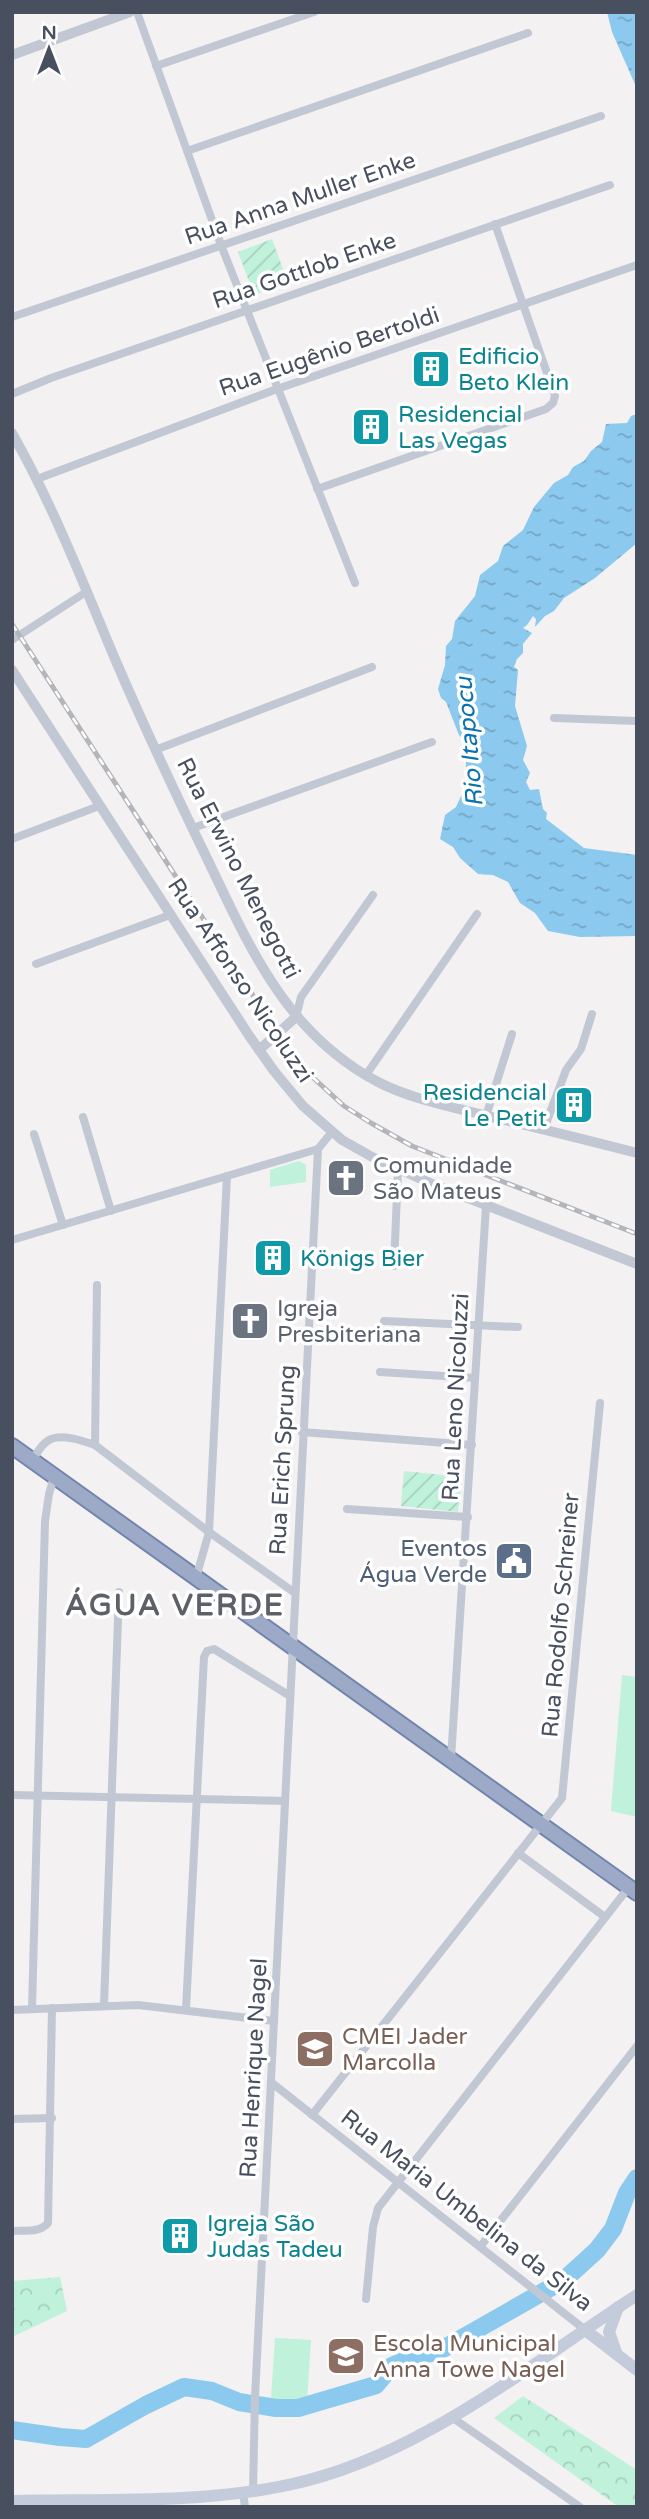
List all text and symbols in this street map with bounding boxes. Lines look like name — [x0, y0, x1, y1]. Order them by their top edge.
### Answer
north arrow — [14, 14, 84, 84]
text: N — [41, 22, 57, 44]
street label: Rua Anna Muller Enke — [181, 146, 419, 252]
street label: Rua Gottlob Enke — [209, 226, 400, 315]
street label: Rua Eugênio Bertoldi — [215, 301, 443, 403]
place label: Edificio Beto Klein — [458, 343, 569, 397]
building icon: Edificio Beto Klein — [410, 348, 452, 390]
place label: Residencial Las Vegas — [398, 401, 522, 455]
building icon: Residencial Las Vegas — [350, 406, 392, 448]
water label: Rio Itapocu — [449, 674, 490, 808]
street label: Rua Erwino Menegotti — [170, 753, 306, 984]
street label: Rua Affonso Nicoluzzi — [161, 873, 319, 1088]
place label: Residencial Le Petit — [423, 1079, 547, 1133]
building icon: Residencial Le Petit — [553, 1084, 595, 1126]
place label: Comunidade São Mateus — [373, 1152, 512, 1206]
church icon: Comunidade São Mateus — [325, 1157, 367, 1199]
building icon: Königs Bier — [252, 1237, 294, 1279]
place label: Königs Bier — [300, 1245, 424, 1273]
street label: Rua Leno Nicoluzzi — [437, 1292, 475, 1502]
place label: Igreja Presbiteriana — [277, 1295, 421, 1349]
church icon: Igreja Presbiteriana — [229, 1300, 271, 1342]
street label: Rua Erich Sprung — [264, 1364, 302, 1556]
street label: Rua Rodolfo Schreiner — [536, 1491, 586, 1739]
place label: Eventos Água Verde — [359, 1535, 487, 1589]
public building icon: Eventos Água Verde — [493, 1540, 535, 1582]
district label: ÁGUA VERDE — [65, 1586, 285, 1624]
street label: Rua Henrique Nagel — [234, 1957, 274, 2179]
place label: CMEI Jader Marcolla — [342, 2023, 468, 2077]
school or university icon: CMEI Jader Marcolla — [294, 2028, 336, 2070]
street label: Rua Maria Umbelina da Silva — [335, 2104, 598, 2318]
place label: Igreja São Judas Tadeu — [207, 2210, 343, 2264]
building icon: Igreja São Judas Tadeu — [159, 2215, 201, 2257]
place label: Escola Municipal Anna Towe Nagel — [373, 2330, 565, 2384]
school or university icon: Escola Municipal Anna Towe Nagel — [325, 2335, 367, 2377]

